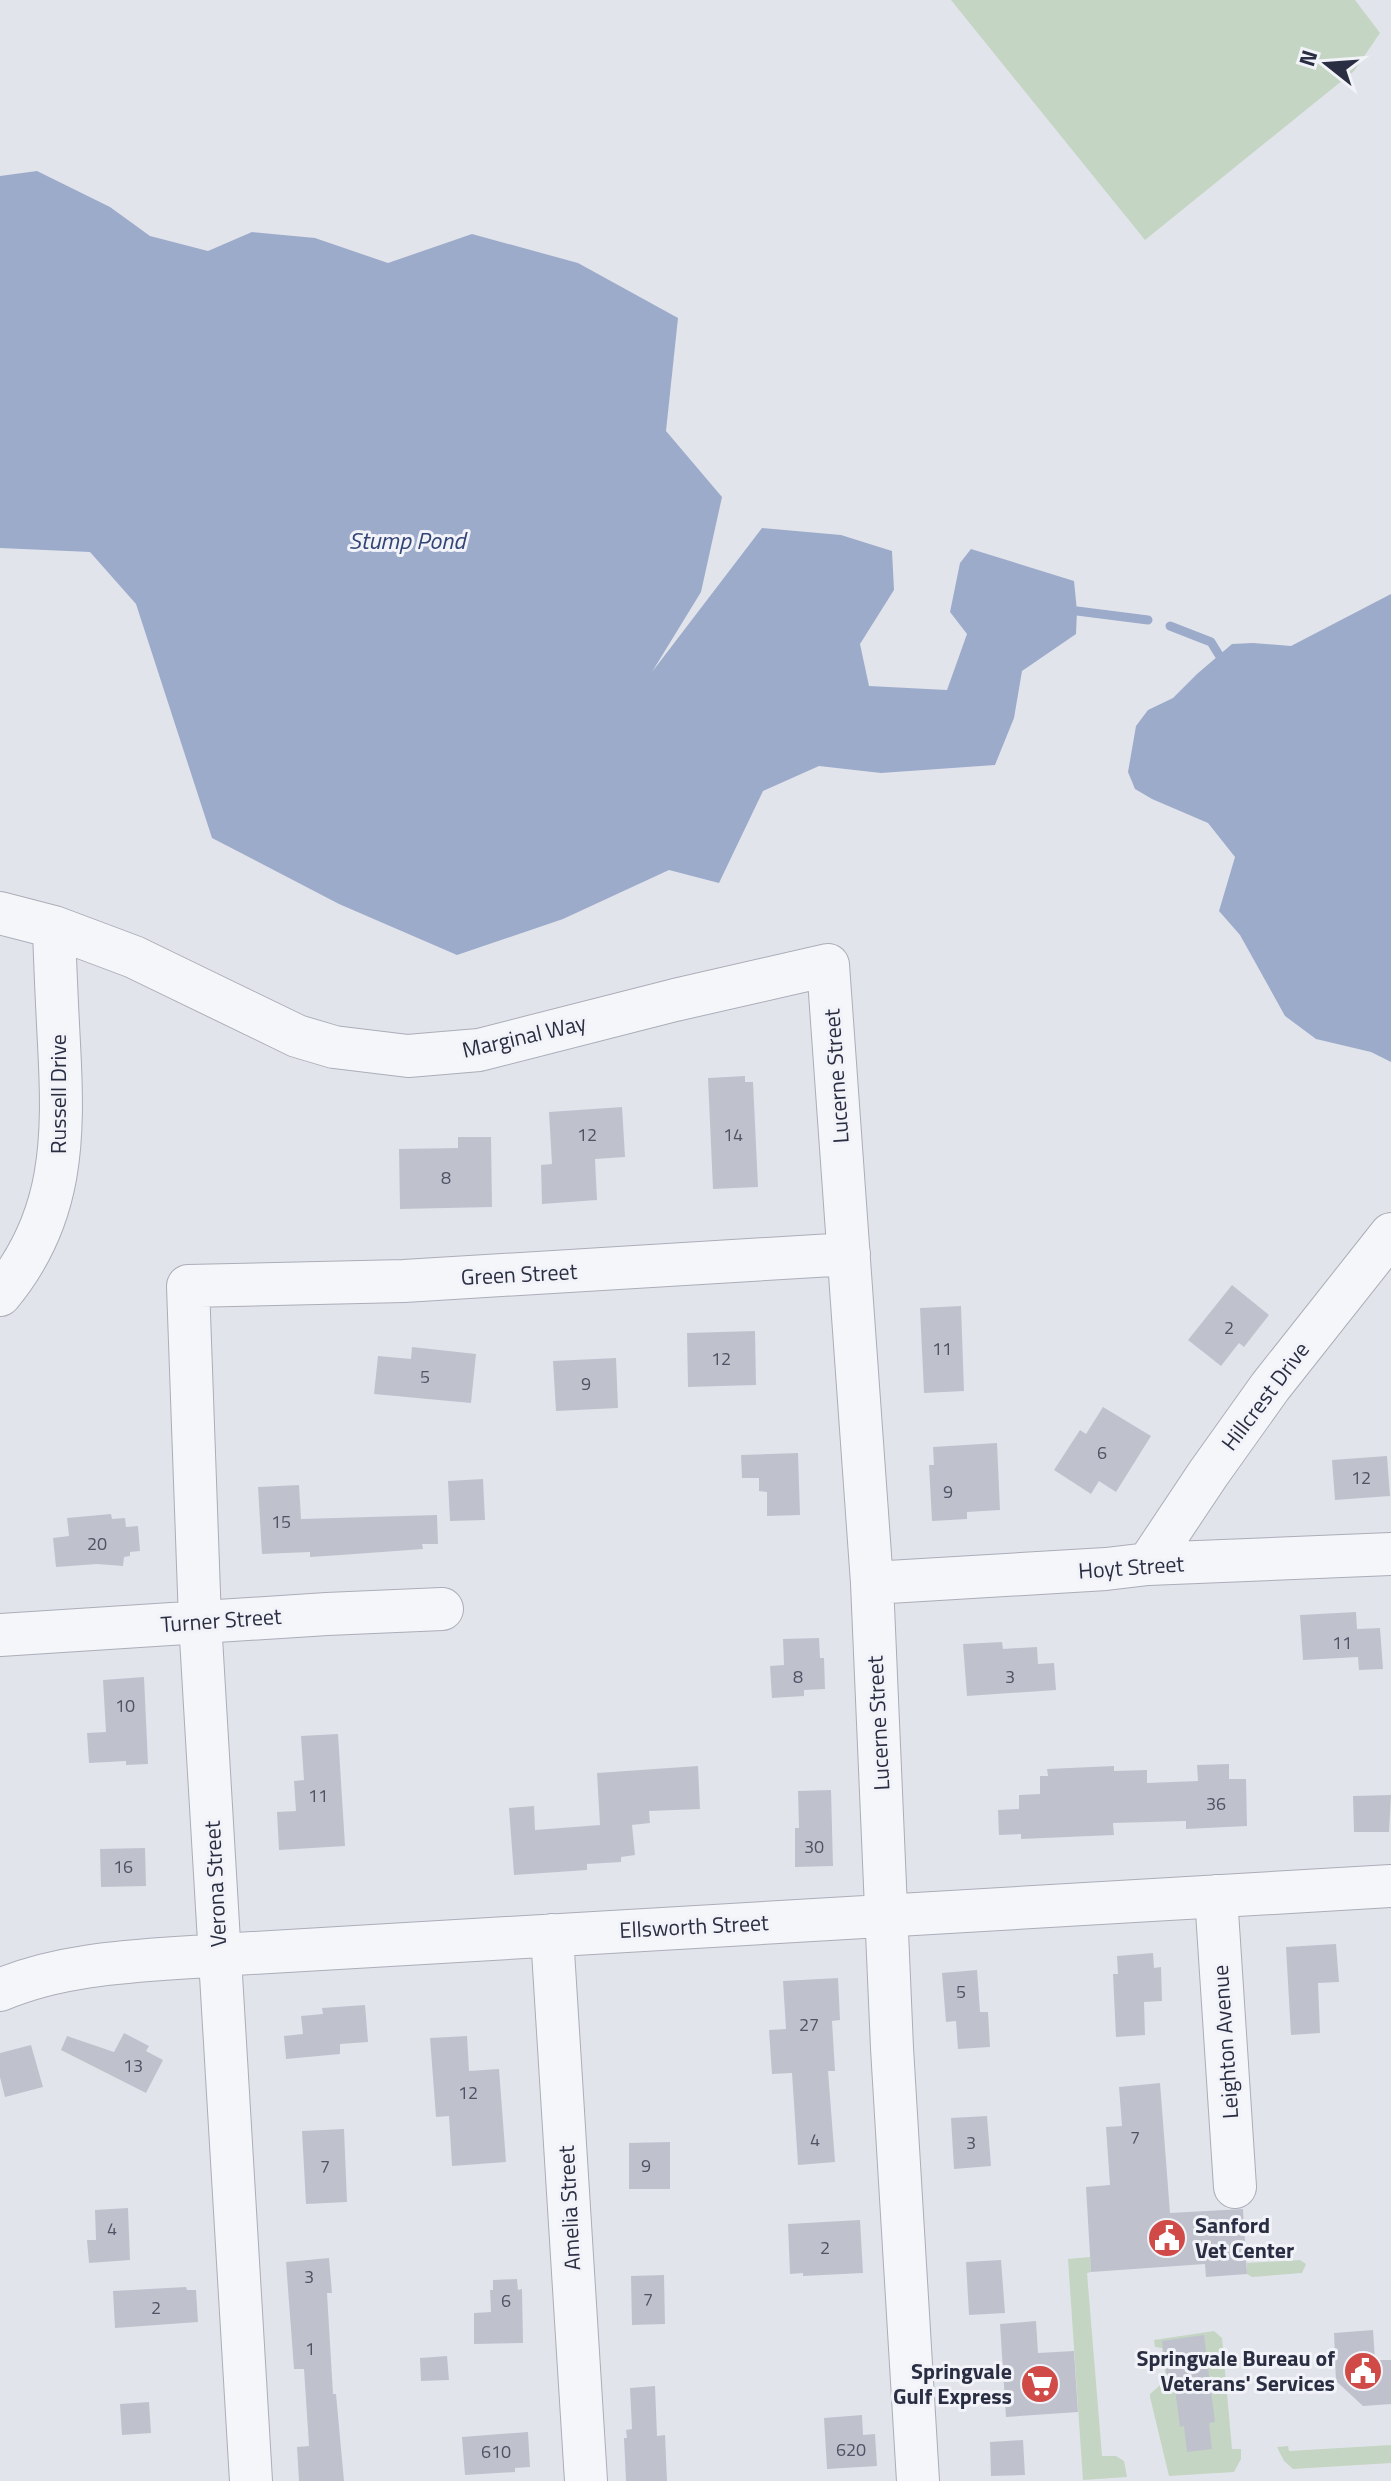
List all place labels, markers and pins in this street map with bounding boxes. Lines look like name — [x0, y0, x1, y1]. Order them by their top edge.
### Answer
place label: Sanford Vet Center — [1195, 2208, 1294, 2267]
public building icon: Sanford Vet Center — [1146, 2217, 1188, 2259]
place label: Springvale Bureau of Veterans' Services — [1136, 2341, 1335, 2400]
public building icon: Springvale Bureau of Veterans' Services — [1342, 2350, 1384, 2392]
place label: Springvale Gulf Express — [893, 2354, 1012, 2413]
supermarket icon: Springvale Gulf Express — [1019, 2363, 1061, 2405]

